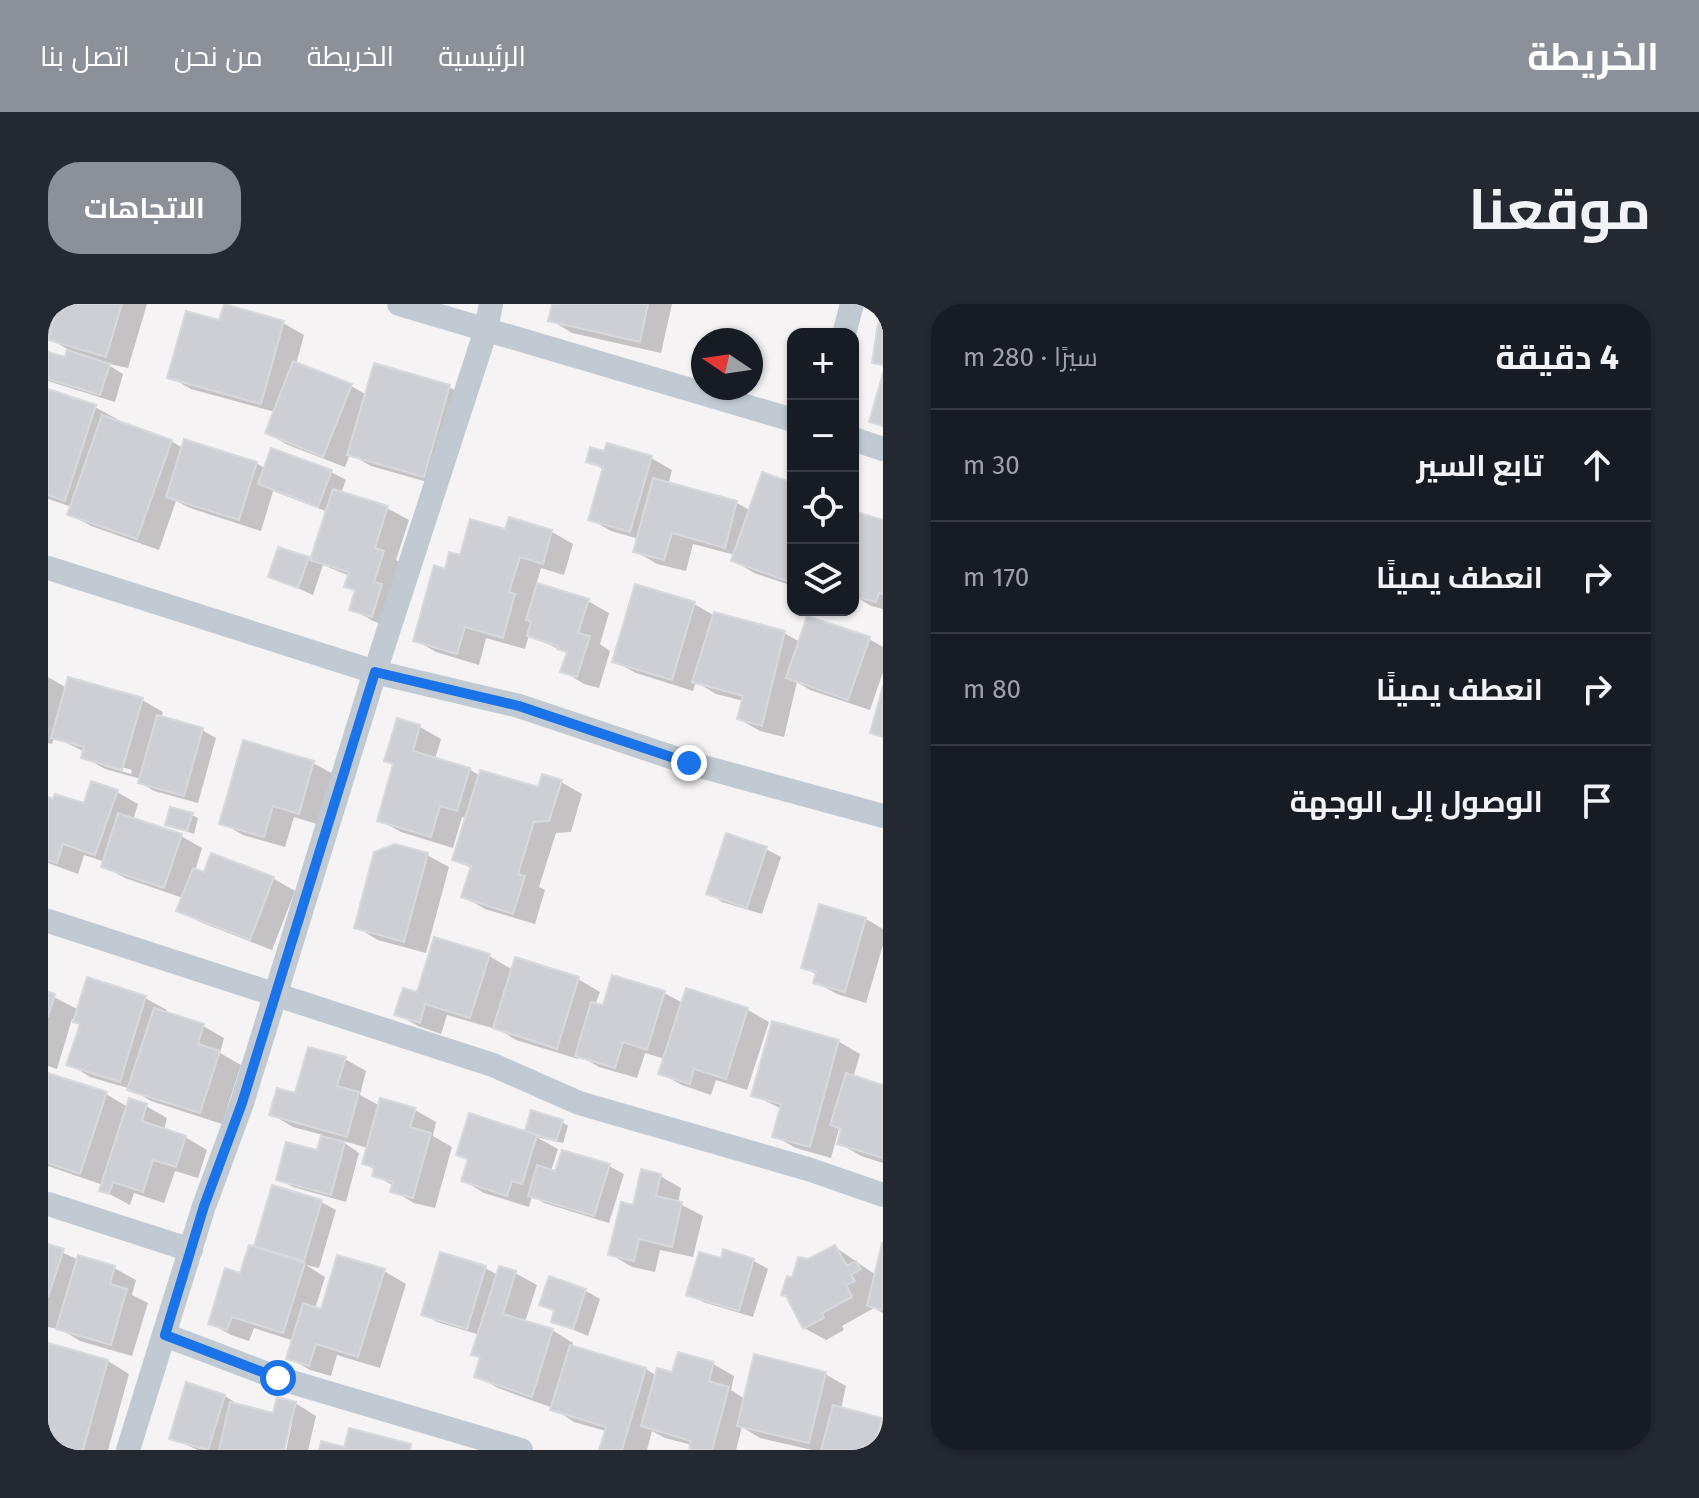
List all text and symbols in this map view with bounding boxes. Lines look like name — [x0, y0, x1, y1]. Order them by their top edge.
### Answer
text: الخريطة — [1527, 34, 1659, 80]
text: اتصل بنا — [40, 40, 130, 73]
text: من نحن — [174, 40, 263, 73]
text: الخريطة — [307, 40, 394, 73]
text: الرئيسية — [438, 40, 526, 73]
button: الاتجاهات — [48, 162, 241, 254]
text: موقعنا — [1468, 177, 1651, 244]
north arrow — [691, 328, 763, 400]
map controls — [787, 328, 859, 616]
button: + — [787, 328, 859, 400]
text: 4 دقيقة — [1496, 337, 1619, 378]
text: سيرًا · 280 m — [963, 342, 1098, 373]
button: − — [787, 400, 859, 472]
icon: ahead — [1575, 443, 1619, 487]
text: تابع السير — [1417, 448, 1543, 484]
text: 30 m — [963, 450, 1020, 481]
button: locate — [787, 472, 859, 544]
button: layers — [787, 544, 859, 616]
icon: right — [1575, 555, 1619, 599]
text: انعطف يمينًا — [1376, 560, 1543, 596]
text: 170 m — [963, 562, 1029, 593]
icon: right — [1575, 667, 1619, 711]
text: انعطف يمينًا — [1376, 672, 1543, 708]
text: 80 m — [963, 674, 1021, 705]
route end — [671, 745, 707, 781]
icon: arrive — [1575, 779, 1619, 823]
text: الوصول إلى الوجهة — [1290, 784, 1543, 820]
route start — [260, 1360, 296, 1396]

